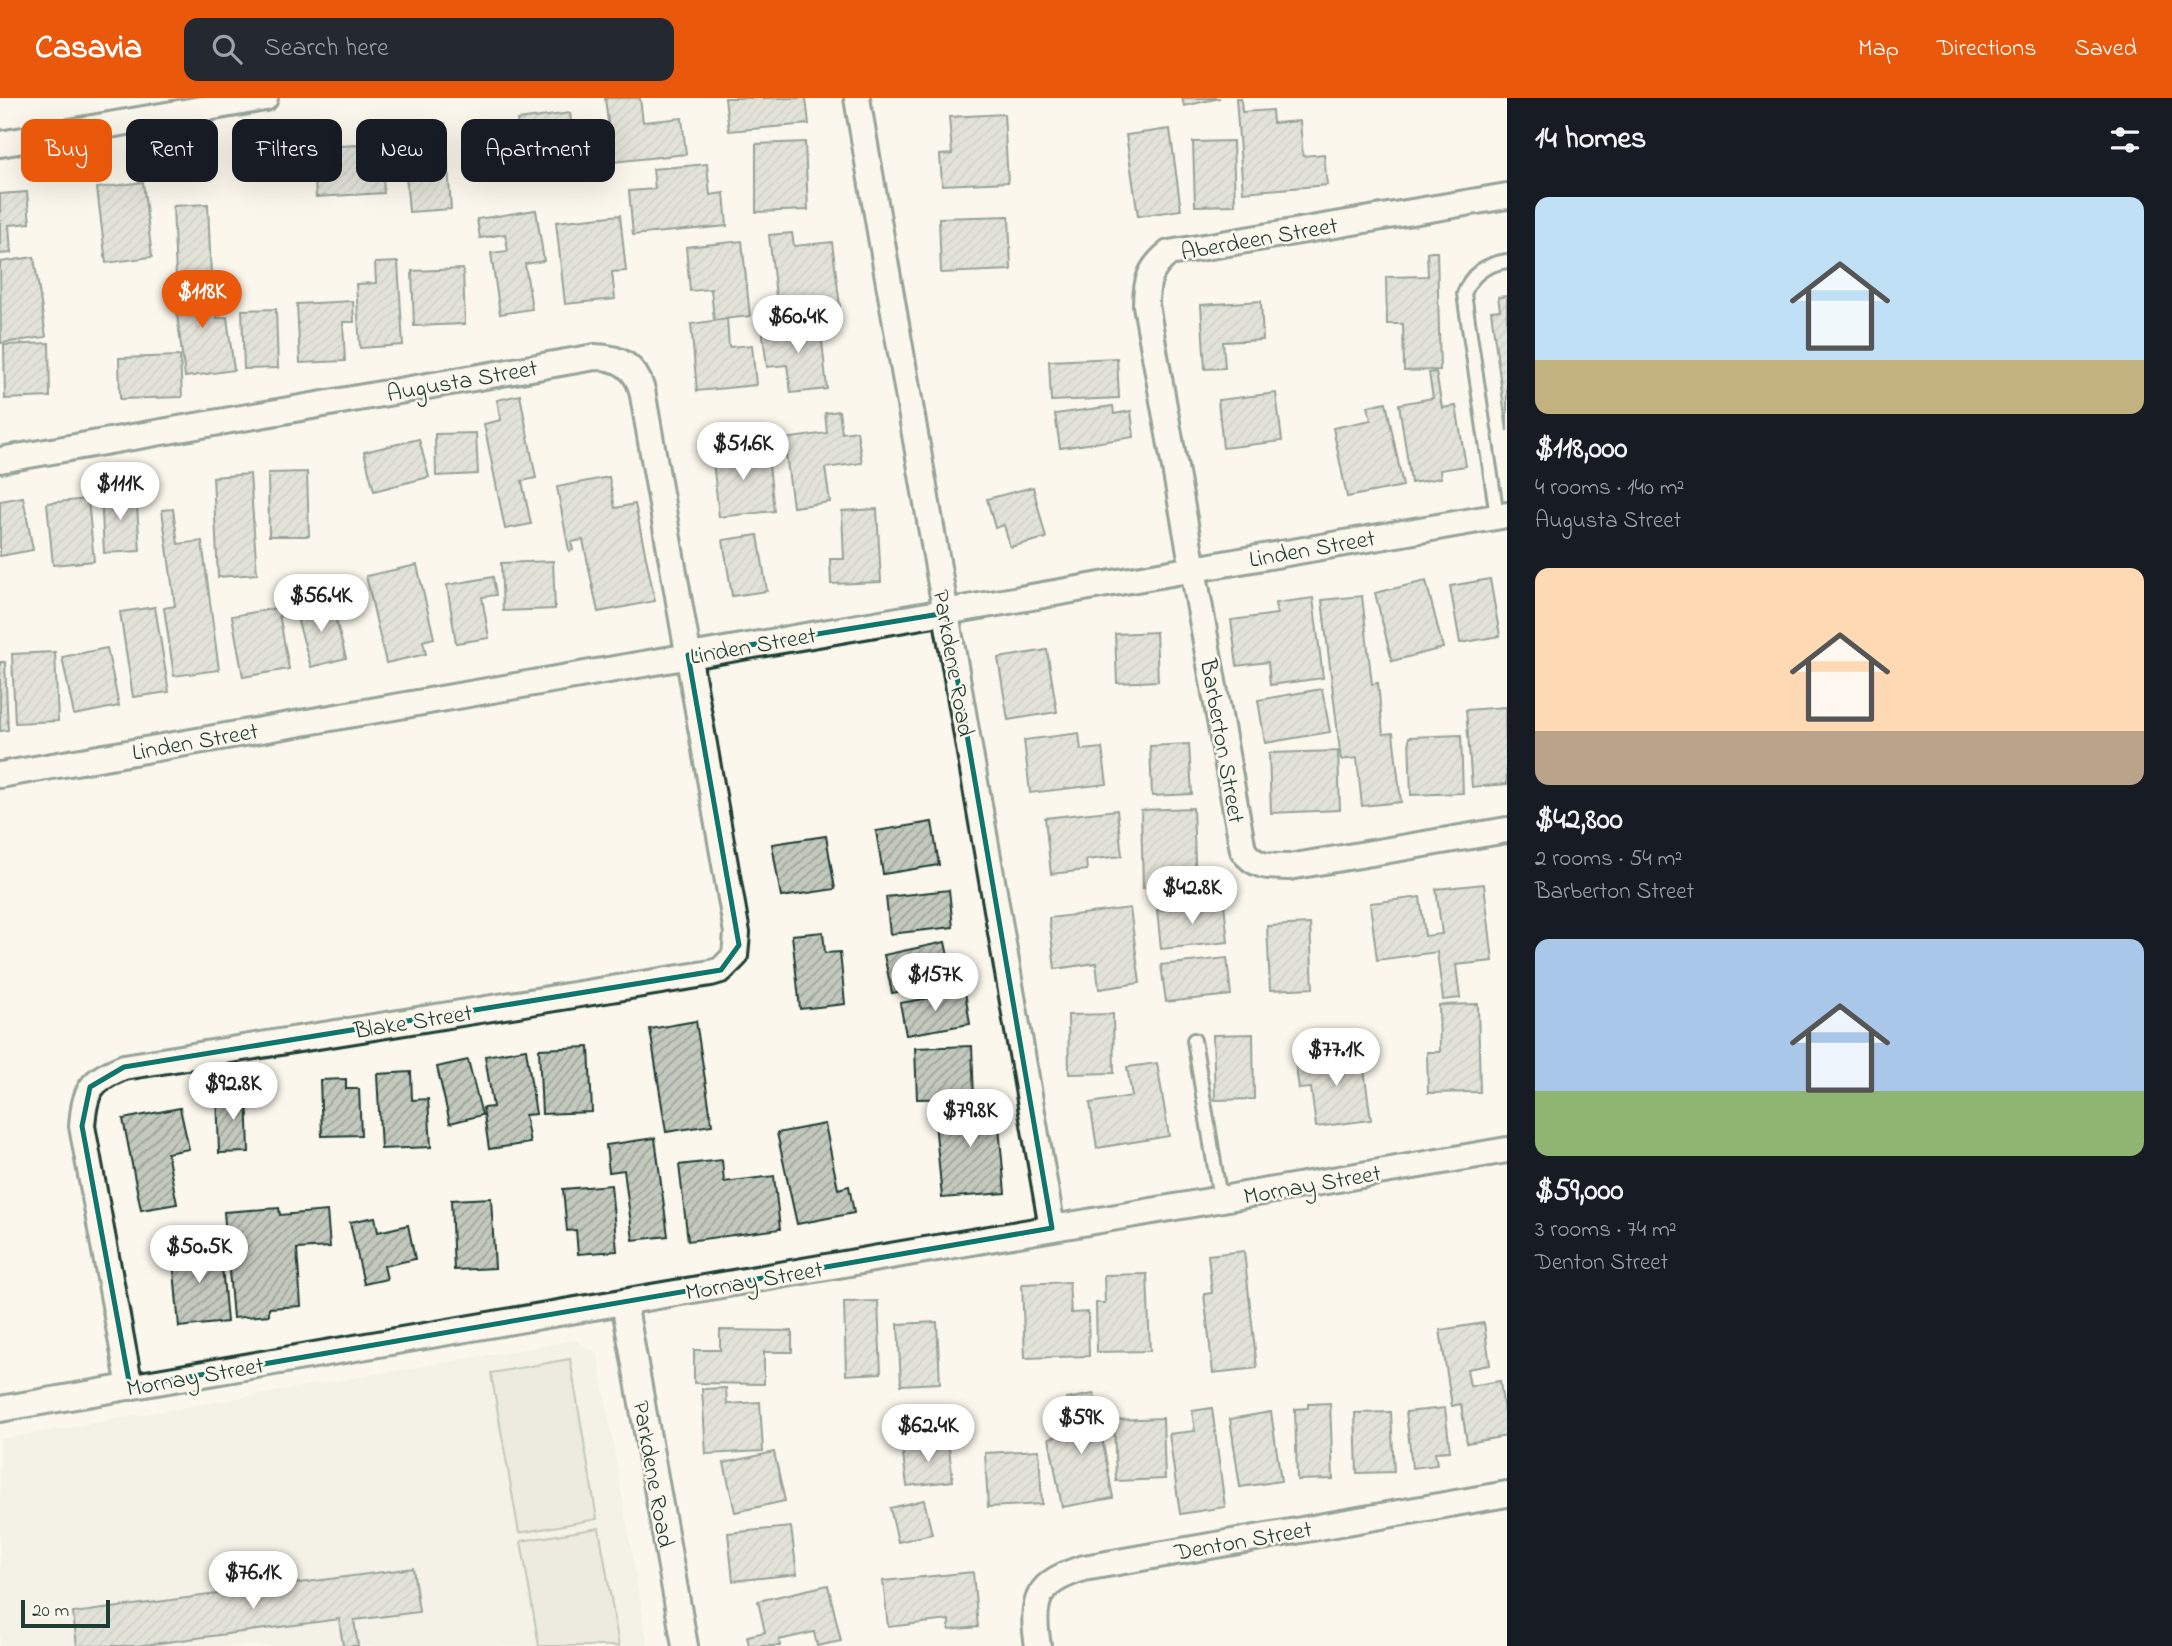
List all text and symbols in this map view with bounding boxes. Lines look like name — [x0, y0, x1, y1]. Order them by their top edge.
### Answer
search box — [184, 18, 674, 81]
text: Casavia — [35, 25, 142, 73]
icon: search — [208, 30, 246, 68]
text: Search here — [264, 30, 389, 68]
text: Map — [1858, 32, 1899, 67]
text: Directions — [1937, 32, 2036, 67]
text: Saved — [2074, 32, 2137, 67]
text: 14 homes — [1535, 118, 1646, 162]
chip: Buy — [21, 119, 112, 182]
chip: Rent — [126, 119, 218, 182]
chip: Filters — [232, 119, 342, 182]
chip: New — [356, 119, 447, 182]
chip: Apartment — [461, 119, 615, 182]
icon: filters — [2106, 121, 2144, 159]
street label: Aberdeen Street — [1178, 209, 1341, 271]
icon: home — [1777, 243, 1903, 369]
pin: $118K — [153, 271, 251, 330]
text: $118K — [178, 276, 226, 309]
pin: $60.4K — [741, 296, 855, 355]
text: $60.4K — [768, 301, 828, 334]
street label: Augusta Street — [384, 352, 541, 413]
pin: $51.6K — [686, 422, 800, 482]
text: $51.6K — [713, 428, 773, 461]
text: $118,000 — [1535, 428, 1628, 472]
pin: $111K — [71, 462, 169, 522]
text: $111K — [96, 468, 144, 501]
text: 4 rooms · 140 m² — [1535, 472, 1684, 505]
text: Augusta Street — [1535, 505, 1681, 538]
street label: Linden Street — [1247, 522, 1378, 579]
pin: $56.4K — [264, 574, 378, 634]
text: $56.4K — [290, 580, 352, 613]
street label: Parkdene Road — [921, 587, 982, 740]
icon: home — [1777, 614, 1903, 740]
street label: Linden Street — [688, 619, 819, 676]
street label: Barberton Street — [1189, 656, 1252, 826]
street label: Linden Street — [130, 715, 261, 772]
text: $42,800 — [1535, 799, 1623, 843]
text: 2 rooms · 54 m² — [1535, 843, 1682, 876]
pin: $42.8K — [1135, 866, 1249, 926]
text: $42.8K — [1162, 872, 1222, 905]
text: Barberton Street — [1535, 876, 1694, 909]
pin: $157K — [886, 954, 984, 1013]
text: $157K — [907, 959, 963, 992]
icon: home — [1777, 985, 1903, 1111]
street label: Blake Street — [351, 997, 475, 1050]
pin: $77.1K — [1279, 1028, 1393, 1088]
text: $77.1K — [1308, 1034, 1364, 1067]
pin: $92.8K — [176, 1062, 290, 1122]
text: $92.8K — [205, 1068, 261, 1101]
pin: $79.8K — [913, 1090, 1027, 1149]
text: $79.8K — [943, 1095, 997, 1128]
street label: Mornay Street — [1241, 1157, 1384, 1217]
text: $59,000 — [1535, 1170, 1623, 1214]
text: 3 rooms · 74 m² — [1535, 1214, 1677, 1247]
pin: $50.5K — [142, 1226, 256, 1285]
text: $50.5K — [166, 1231, 232, 1264]
text: Denton Street — [1535, 1247, 1668, 1280]
street label: Mornay Street — [683, 1253, 826, 1313]
street label: Mornay Street — [124, 1349, 267, 1409]
pin: $59K — [1040, 1396, 1122, 1456]
street label: Parkdene Road — [621, 1398, 682, 1551]
text: $59K — [1058, 1402, 1104, 1435]
pin: $62.4K — [871, 1404, 985, 1464]
text: $62.4K — [898, 1410, 958, 1443]
street label: Denton Street — [1171, 1513, 1315, 1572]
pin: $76.1K — [196, 1552, 310, 1611]
text: $76.1K — [225, 1557, 281, 1590]
scale bar — [21, 1597, 110, 1629]
text: 20 m — [32, 1598, 69, 1625]

